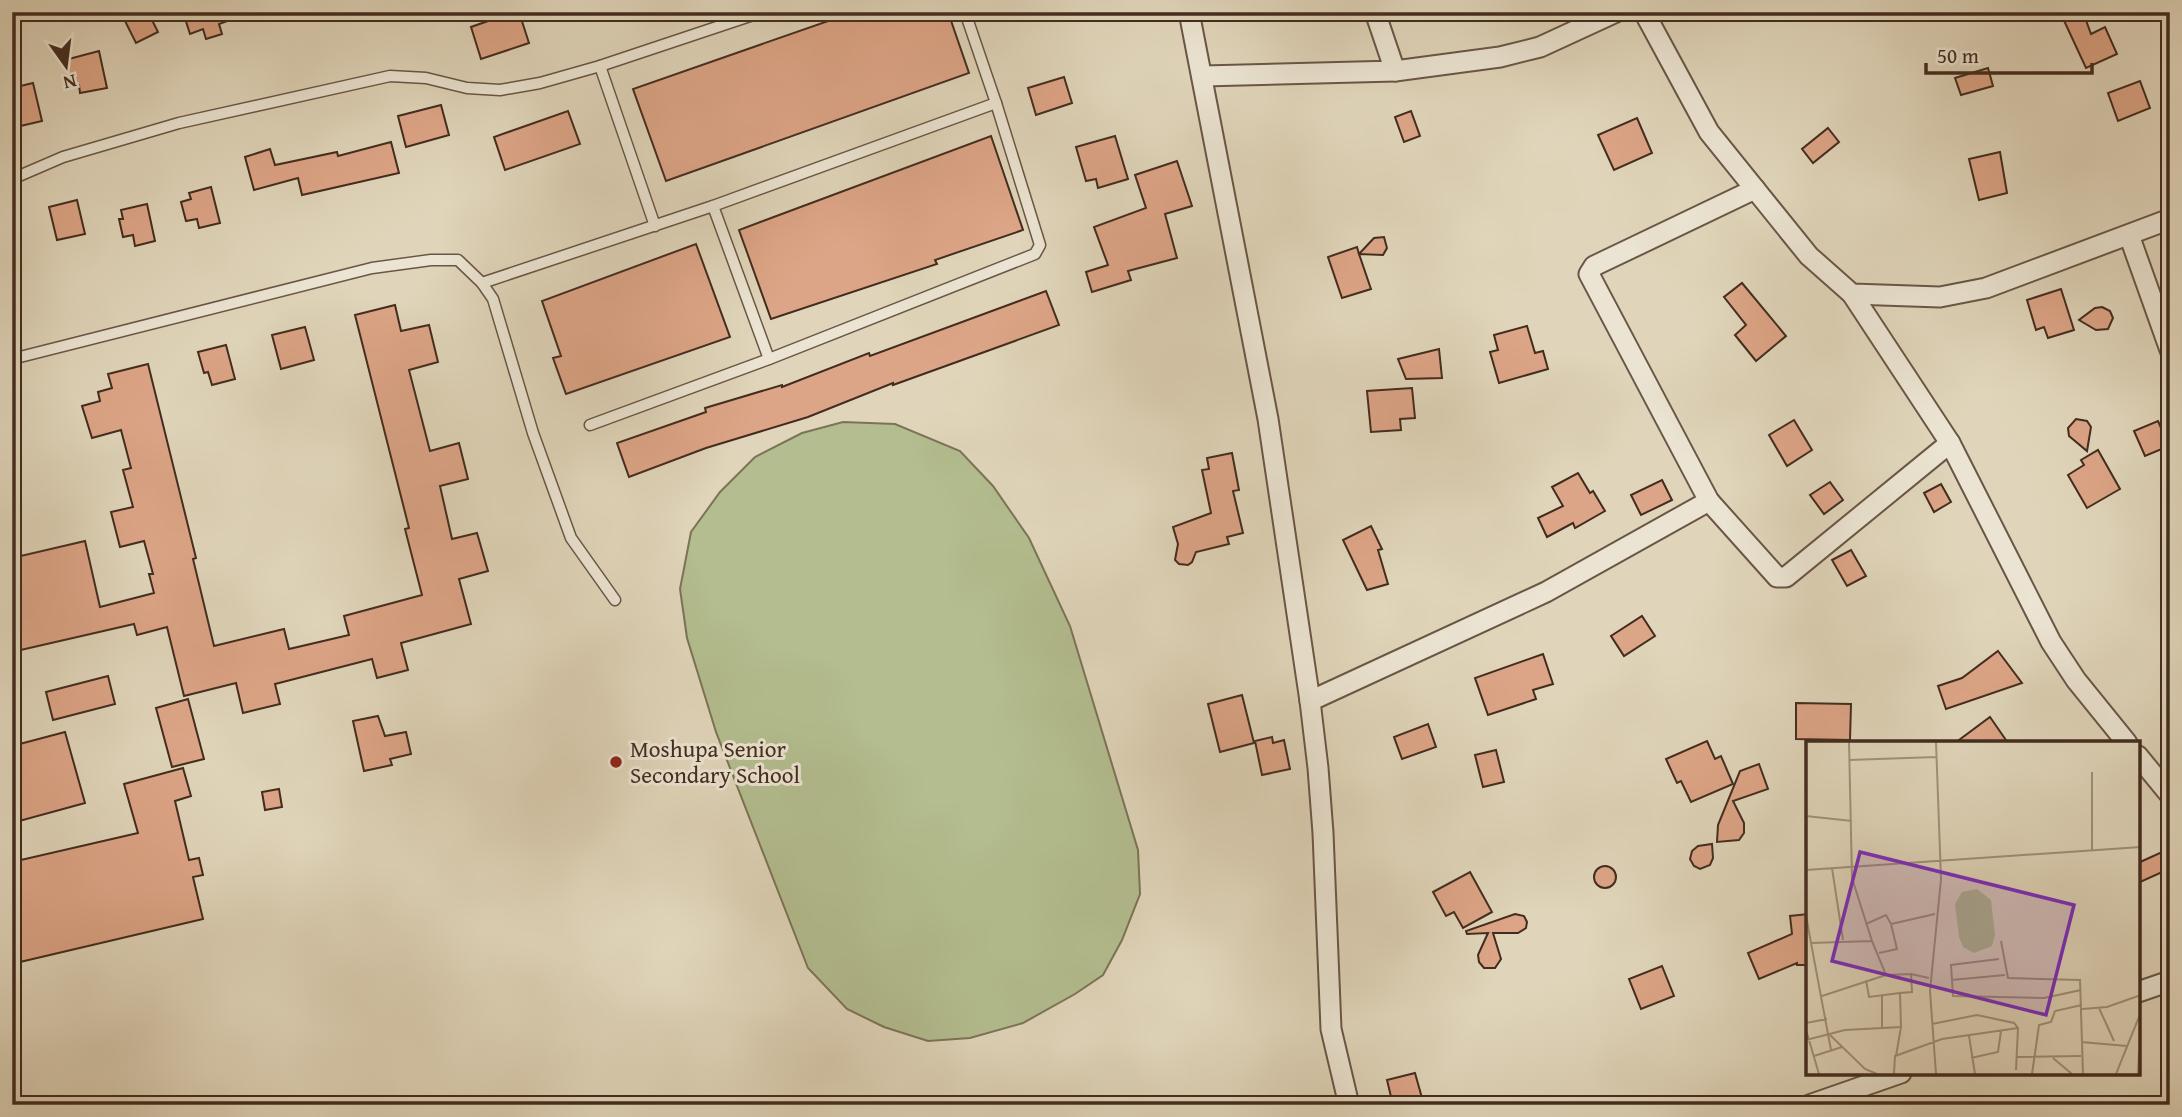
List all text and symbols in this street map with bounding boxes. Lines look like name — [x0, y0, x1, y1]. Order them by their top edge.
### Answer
north arrow — [32, 32, 102, 102]
scale bar — [1926, 32, 2093, 76]
text: 50 m — [1937, 40, 1979, 71]
text: N — [60, 67, 80, 98]
place label: Moshupa Senior Secondary School — [630, 732, 800, 791]
inset map — [1806, 741, 2140, 1075]
marker: Moshupa Senior Secondary School — [608, 754, 624, 770]

